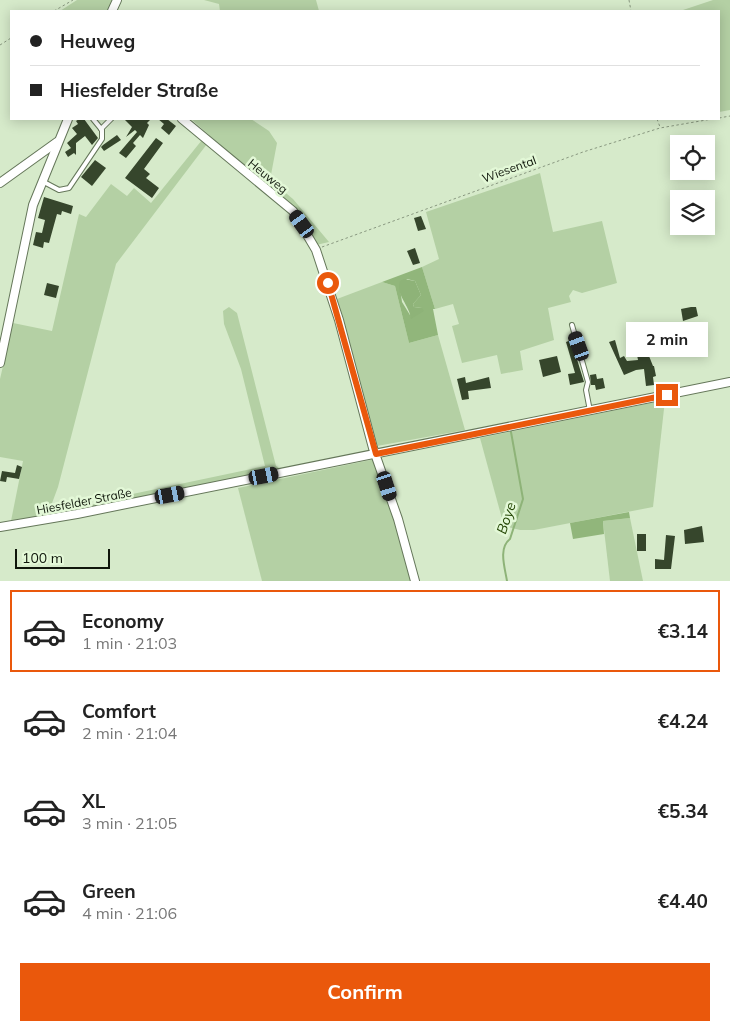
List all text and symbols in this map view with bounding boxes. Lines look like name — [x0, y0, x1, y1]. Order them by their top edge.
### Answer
text: Heuweg — [60, 29, 135, 53]
text: Hiesfelder Straße — [60, 78, 218, 102]
map controls — [670, 135, 715, 235]
button: locate — [670, 135, 715, 180]
street label: Wiesental — [480, 152, 538, 186]
street label: Heuweg — [245, 155, 291, 197]
button: layers — [670, 190, 715, 235]
car — [287, 207, 316, 241]
route start — [317, 272, 339, 294]
callout: 2 min — [626, 322, 708, 358]
car — [566, 329, 591, 363]
text: 2 min — [646, 329, 688, 349]
route end — [656, 384, 678, 406]
car — [247, 466, 280, 486]
car — [375, 469, 398, 503]
street label: Hiesfelder Straße — [35, 484, 133, 518]
car — [153, 485, 186, 505]
water label: Boye — [492, 499, 520, 536]
scale bar — [15, 546, 110, 569]
text: 100 m — [22, 549, 63, 567]
icon: car — [22, 609, 67, 654]
text: Economy — [82, 609, 164, 633]
text: €3.14 — [658, 619, 708, 643]
text: 1 min · 21:03 — [82, 633, 177, 653]
icon: car — [22, 699, 67, 744]
text: Comfort — [82, 699, 156, 723]
text: €4.24 — [658, 709, 708, 733]
text: 2 min · 21:04 — [82, 723, 177, 743]
icon: car — [22, 789, 67, 834]
text: XL — [82, 789, 105, 813]
text: €5.34 — [658, 799, 708, 823]
text: 3 min · 21:05 — [82, 813, 177, 833]
icon: car — [22, 879, 67, 924]
text: Green — [82, 879, 136, 903]
text: €4.40 — [658, 889, 708, 913]
text: 4 min · 21:06 — [82, 903, 177, 923]
button: Confirm — [20, 963, 710, 1021]

